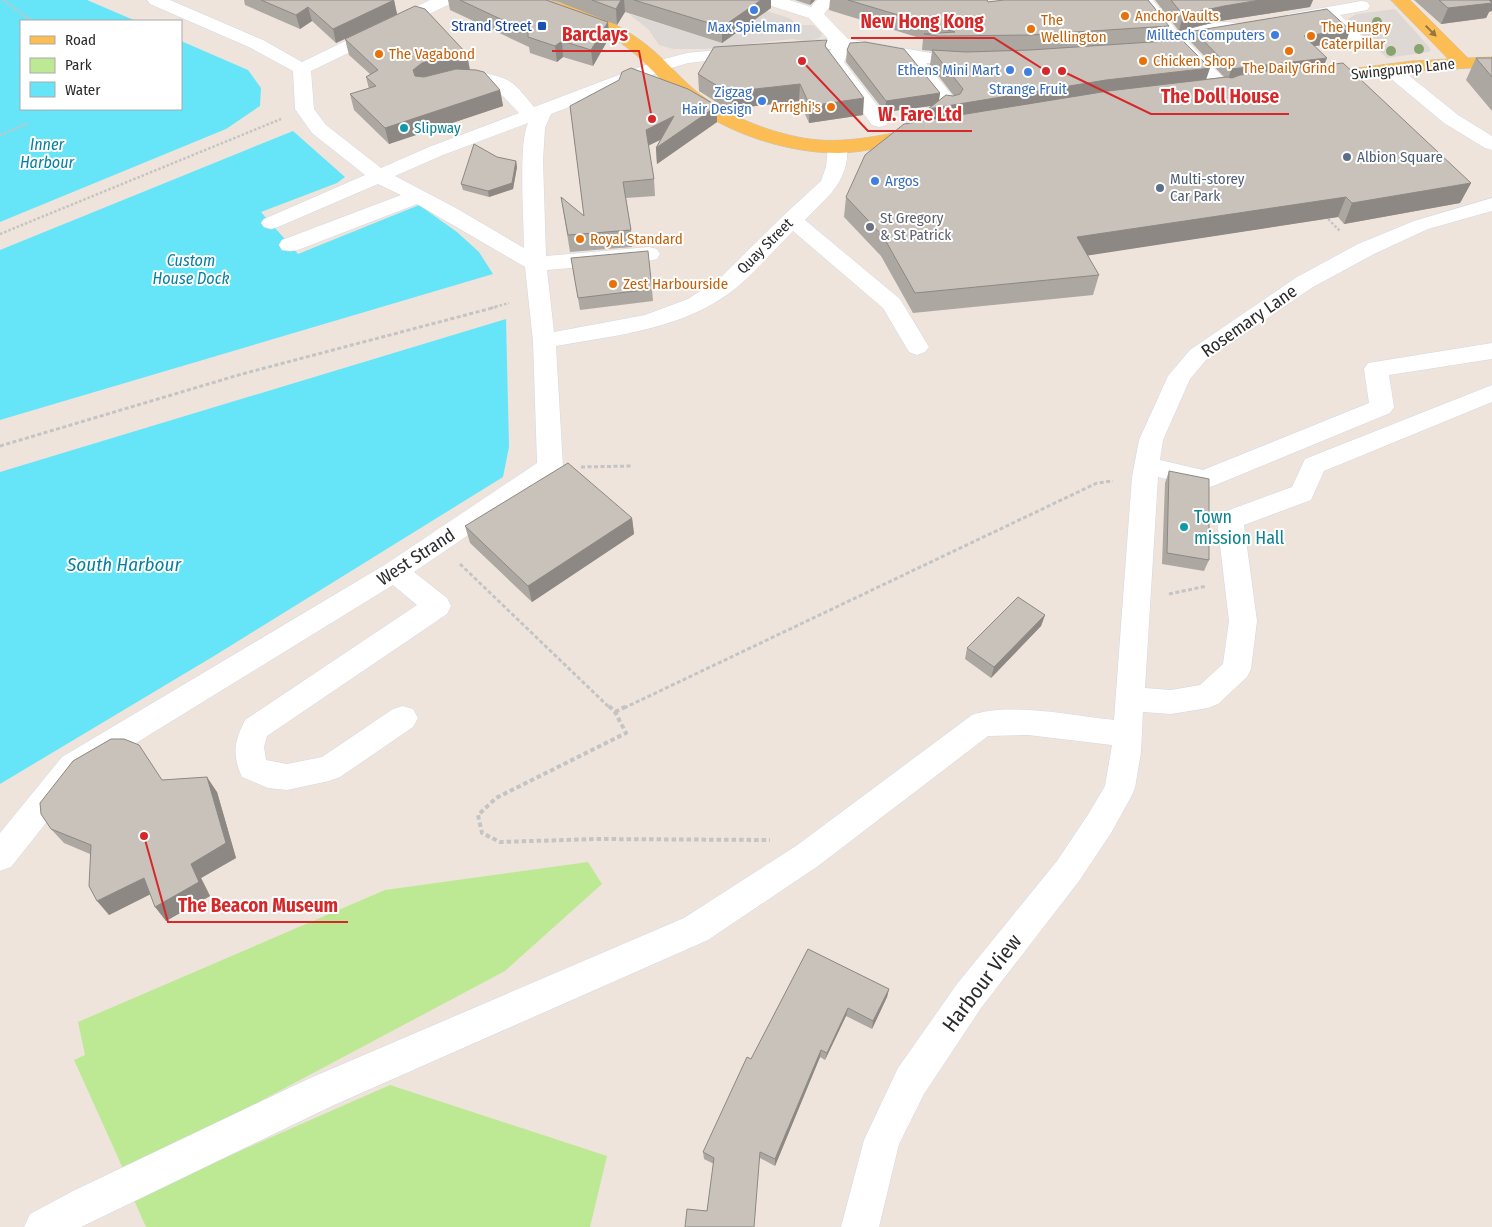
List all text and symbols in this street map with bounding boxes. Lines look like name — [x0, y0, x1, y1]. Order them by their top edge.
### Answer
marker: Max Spielmann — [748, 4, 760, 16]
callout: New Hong Kong — [851, 4, 994, 38]
place label: Anchor Vaults — [1135, 7, 1219, 25]
text: New Hong Kong — [860, 10, 984, 33]
marker: Anchor Vaults — [1119, 10, 1131, 22]
place label: The Wellington — [1041, 11, 1107, 46]
place label: Strand Street — [451, 17, 532, 35]
callout: Barclays — [552, 17, 639, 51]
place label: Max Spielmann — [707, 18, 801, 36]
place label: The Hungry Caterpillar — [1321, 18, 1391, 53]
legend — [20, 20, 182, 110]
marker: Strand Street — [536, 20, 548, 32]
text: Barclays — [562, 23, 629, 46]
marker: The Wellington — [1025, 23, 1037, 35]
one-way arrow — [1425, 25, 1437, 37]
place label: Milltech Computers — [1147, 26, 1265, 44]
marker: Milltech Computers — [1269, 29, 1281, 41]
marker: The Hungry Caterpillar — [1305, 30, 1317, 42]
text: Road — [65, 31, 96, 49]
place label: The Vagabond — [389, 45, 475, 63]
marker: The Daily Grind — [1283, 45, 1295, 57]
marker: The Vagabond — [373, 48, 385, 60]
place label: Chicken Shop — [1153, 52, 1236, 70]
marker: Chicken Shop — [1137, 55, 1149, 67]
street label: Swingpump Lane — [1350, 55, 1456, 83]
text: Park — [65, 56, 92, 74]
place label: The Daily Grind — [1242, 59, 1336, 77]
place label: Ethens Mini Mart — [897, 61, 1000, 79]
marker: Ethens Mini Mart — [1004, 64, 1016, 76]
marker: Strange Fruit — [1022, 66, 1034, 78]
place label: Strange Fruit — [989, 80, 1067, 98]
callout: The Doll House — [1151, 80, 1289, 114]
text: Water — [65, 81, 101, 99]
place label: Zigzag Hair Design — [682, 83, 752, 118]
text: The Doll House — [1161, 85, 1279, 108]
marker: Zigzag Hair Design — [756, 95, 768, 107]
callout: W. Fare Ltd — [868, 97, 972, 131]
place label: Arrighi's — [771, 98, 821, 116]
marker: Arrighi's — [825, 101, 837, 113]
text: W. Fare Ltd — [878, 103, 962, 126]
place label: Slipway — [414, 119, 461, 137]
marker: Slipway — [398, 122, 410, 134]
water label: Inner Harbour — [20, 135, 75, 172]
place label: Albion Square — [1357, 148, 1443, 166]
marker: Albion Square — [1341, 151, 1353, 163]
place label: Multi-storey Car Park — [1170, 170, 1245, 205]
place label: Argos — [885, 172, 919, 190]
marker: Argos — [869, 175, 881, 187]
marker: Multi-storey Car Park — [1154, 182, 1166, 194]
place label: St Gregory & St Patrick — [880, 209, 951, 244]
street label: Quay Street — [733, 214, 797, 278]
marker: St Gregory & St Patrick — [864, 221, 876, 233]
place label: Royal Standard — [590, 230, 683, 248]
marker: Royal Standard — [574, 233, 586, 245]
water label: Custom House Dock — [153, 251, 230, 288]
place label: Zest Harbourside — [623, 275, 728, 293]
marker: Zest Harbourside — [607, 278, 619, 290]
street label: Rosemary Lane — [1197, 280, 1301, 362]
place label: Town mission Hall — [1194, 506, 1285, 549]
marker: Town mission Hall — [1178, 521, 1190, 533]
street label: West Strand — [373, 524, 459, 590]
water label: South Harbour — [66, 553, 182, 576]
callout: The Beacon Museum — [168, 888, 348, 922]
text: The Beacon Museum — [178, 894, 338, 917]
street label: Harbour View — [937, 929, 1027, 1037]

